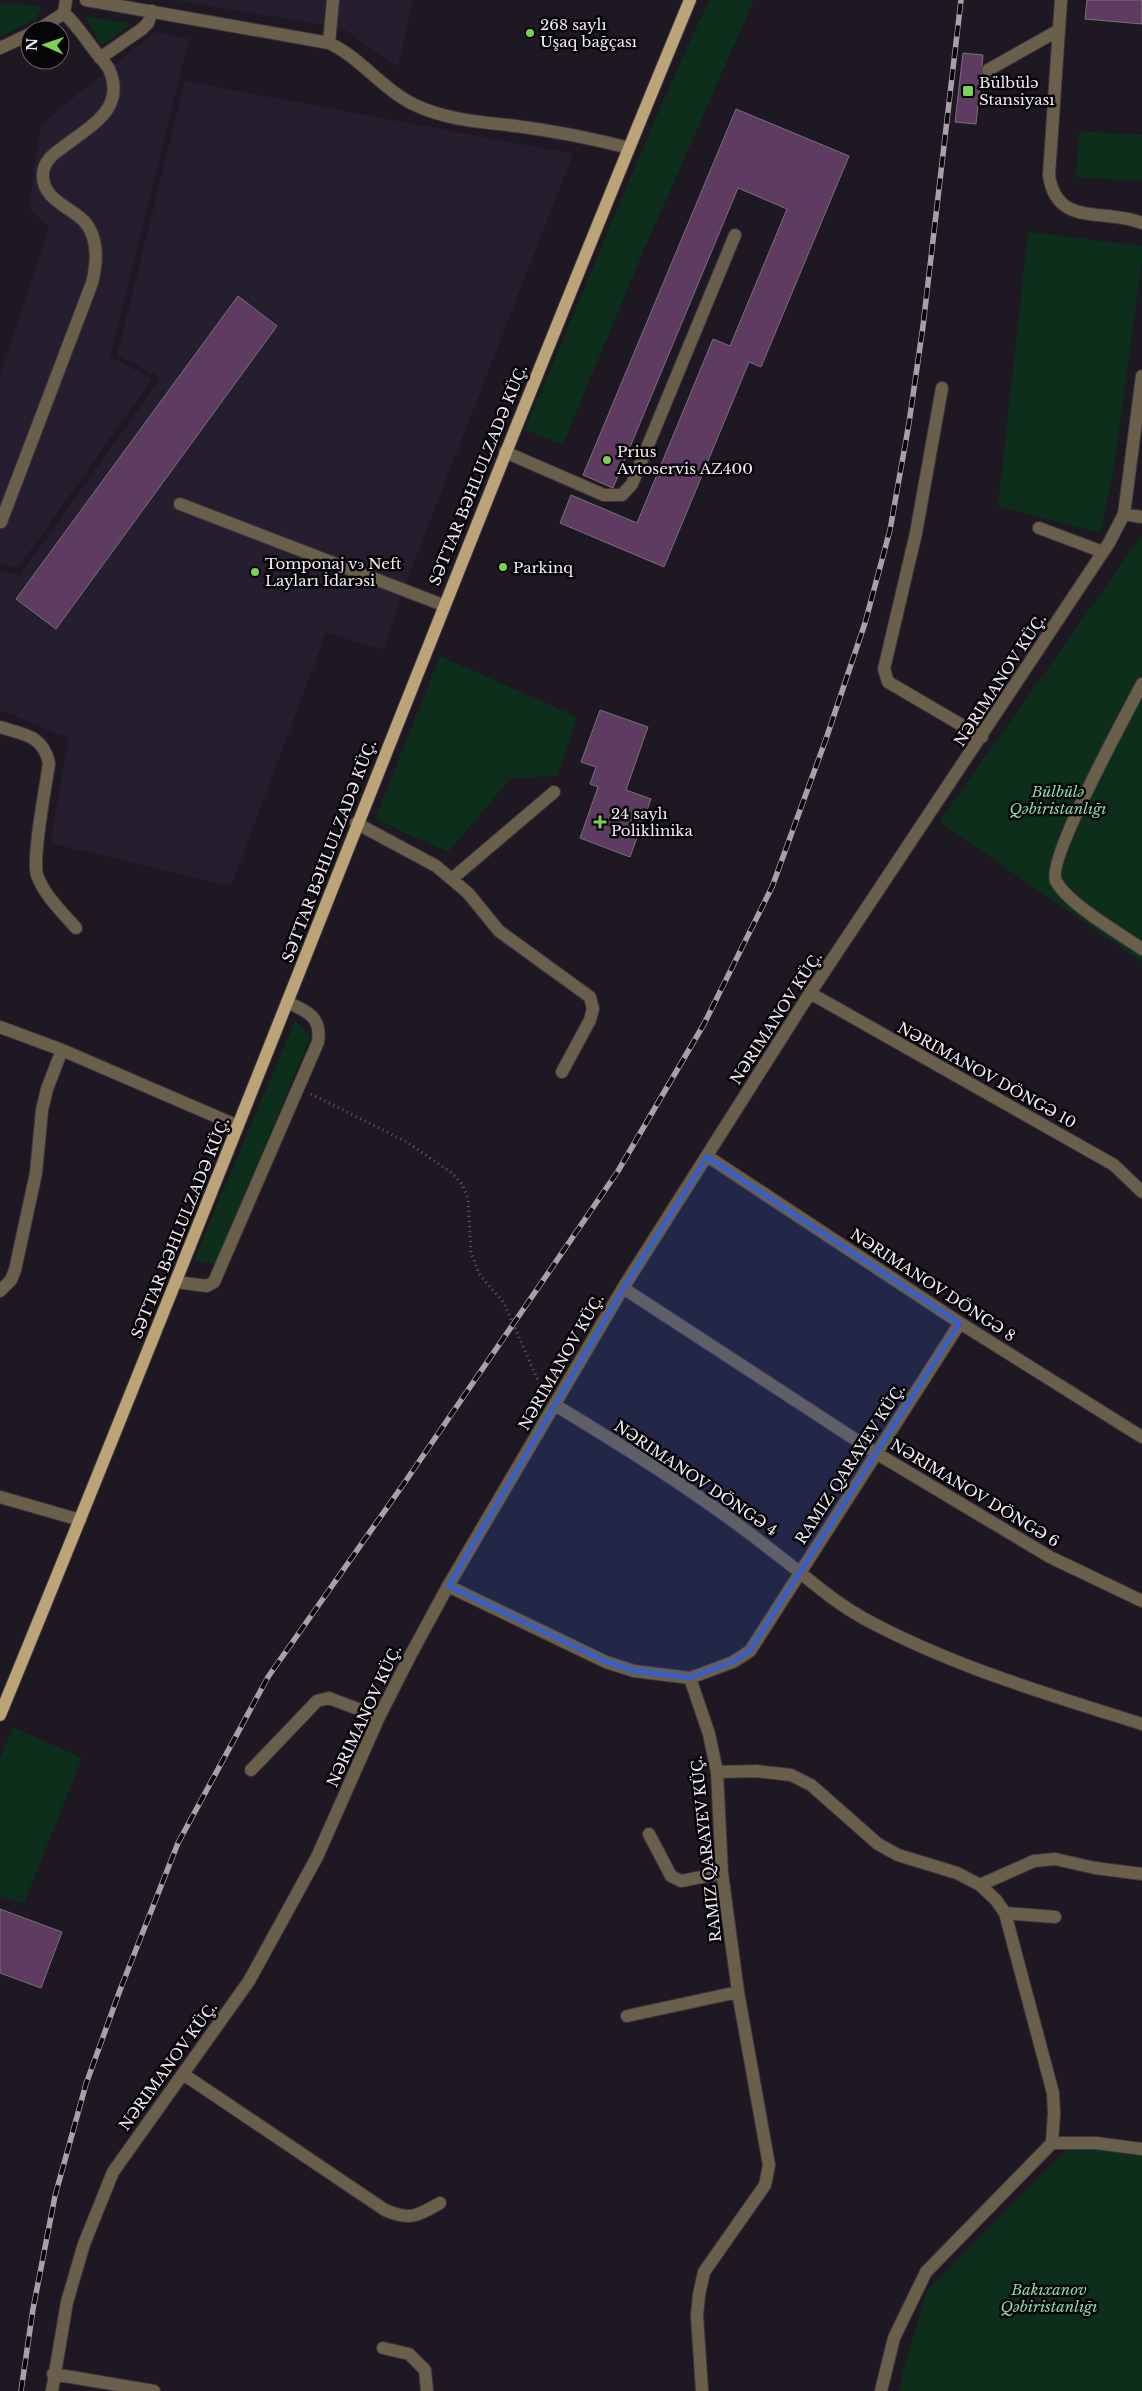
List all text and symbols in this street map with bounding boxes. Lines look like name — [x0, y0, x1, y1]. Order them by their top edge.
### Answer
place label: 268 saylı Uşaq bağçası — [540, 15, 637, 51]
north arrow — [20, 20, 70, 70]
marker: 268 saylı Uşaq bağçası — [524, 27, 536, 39]
text: N — [23, 38, 41, 51]
place label: Bülbülə Stansiyası — [979, 73, 1054, 109]
marker: Bülbülə Stansiyası — [961, 84, 975, 98]
street label: SƏTTAR BƏHLULZADƏ KÜÇ. — [425, 362, 531, 588]
place label: Prius Avtoservis AZ400 — [616, 442, 753, 478]
marker: Prius Avtoservis AZ400 — [601, 454, 613, 466]
place label: Tomponaj vэ Neft Layları İdarəsi — [265, 554, 402, 590]
place label: Parkinq — [513, 558, 573, 577]
marker: Parkinq — [497, 561, 509, 573]
marker: Tomponaj vэ Neft Layları İdarəsi — [249, 566, 261, 578]
street label: NƏRIMANOV KÜÇ. — [950, 610, 1050, 750]
street label: SƏTTAR BƏHLULZADƏ KÜÇ. — [278, 737, 380, 965]
park label: Bülbülə Qəbiristanlığı — [1010, 782, 1106, 818]
place label: 24 saylı Poliklinika — [611, 804, 694, 840]
marker: 24 saylı Poliklinika — [593, 815, 607, 829]
street label: NƏRIMANOV KÜÇ. — [726, 948, 826, 1088]
street label: NƏRIMANOV DÖNGƏ 10 — [894, 1018, 1080, 1132]
street label: SƏTTAR BƏHLULZADƏ KÜÇ. — [127, 1115, 233, 1341]
street label: NƏRIMANOV DÖNGƏ 8 — [847, 1224, 1019, 1346]
street label: NƏRIMANOV KÜÇ. — [514, 1290, 608, 1434]
street label: RAMIZ QARAYEV KÜÇ. — [791, 1380, 909, 1548]
street label: NƏRIMANOV DÖNGƏ 4 — [611, 1416, 781, 1540]
street label: NƏRIMANOV DÖNGƏ 6 — [887, 1435, 1063, 1551]
street label: NƏRIMANOV KÜÇ. — [323, 1642, 405, 1790]
street label: RAMIZ QARAYEV KÜÇ. — [687, 1755, 725, 1943]
street label: NƏRIMANOV KÜÇ. — [115, 1998, 221, 2134]
park label: Bakıxanov Qəbiristanlığı — [1001, 2280, 1097, 2316]

